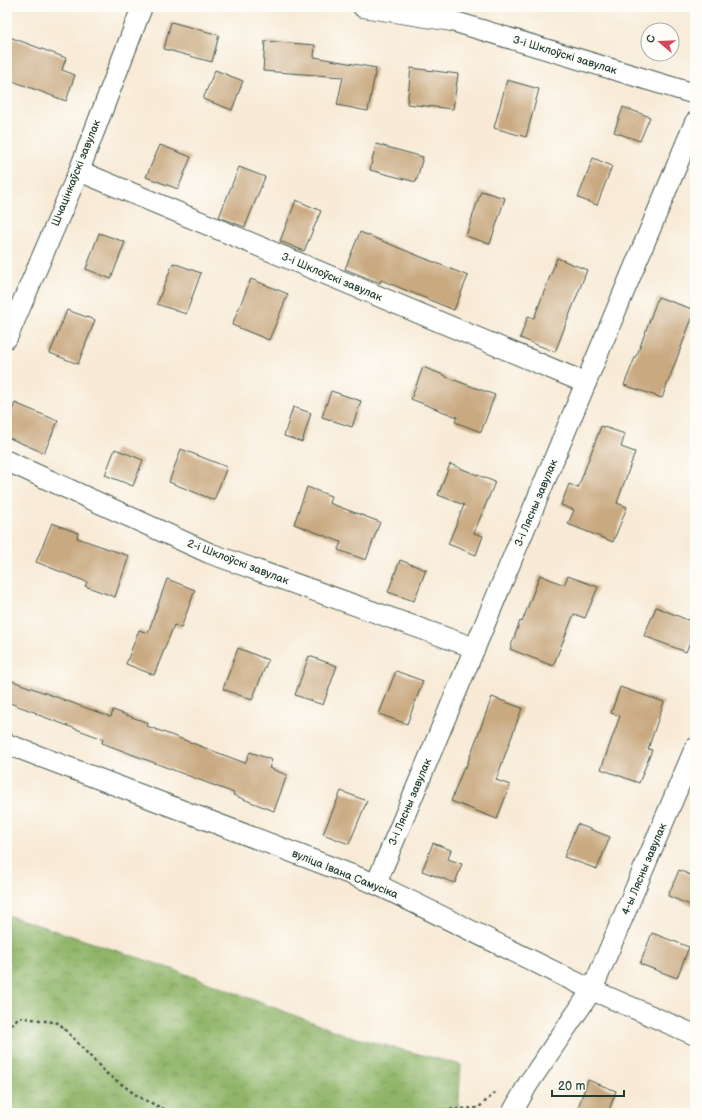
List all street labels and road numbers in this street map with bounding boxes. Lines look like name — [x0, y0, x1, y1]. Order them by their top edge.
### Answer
street label: 3-і Шклоўскі завулак — [511, 33, 619, 77]
street label: Шчацінкаўскі завулак — [49, 118, 103, 228]
street label: 3-і Шклоўскі завулак — [280, 250, 384, 304]
street label: 3-і Лясны завулак — [512, 457, 560, 548]
street label: 2-і Шклоўскі завулак — [185, 537, 291, 587]
street label: 3-і Лясны завулак — [386, 756, 434, 847]
street label: 4-ы Лясны завулак — [619, 821, 669, 917]
street label: вуліца Івана Самусіка — [290, 847, 400, 901]

